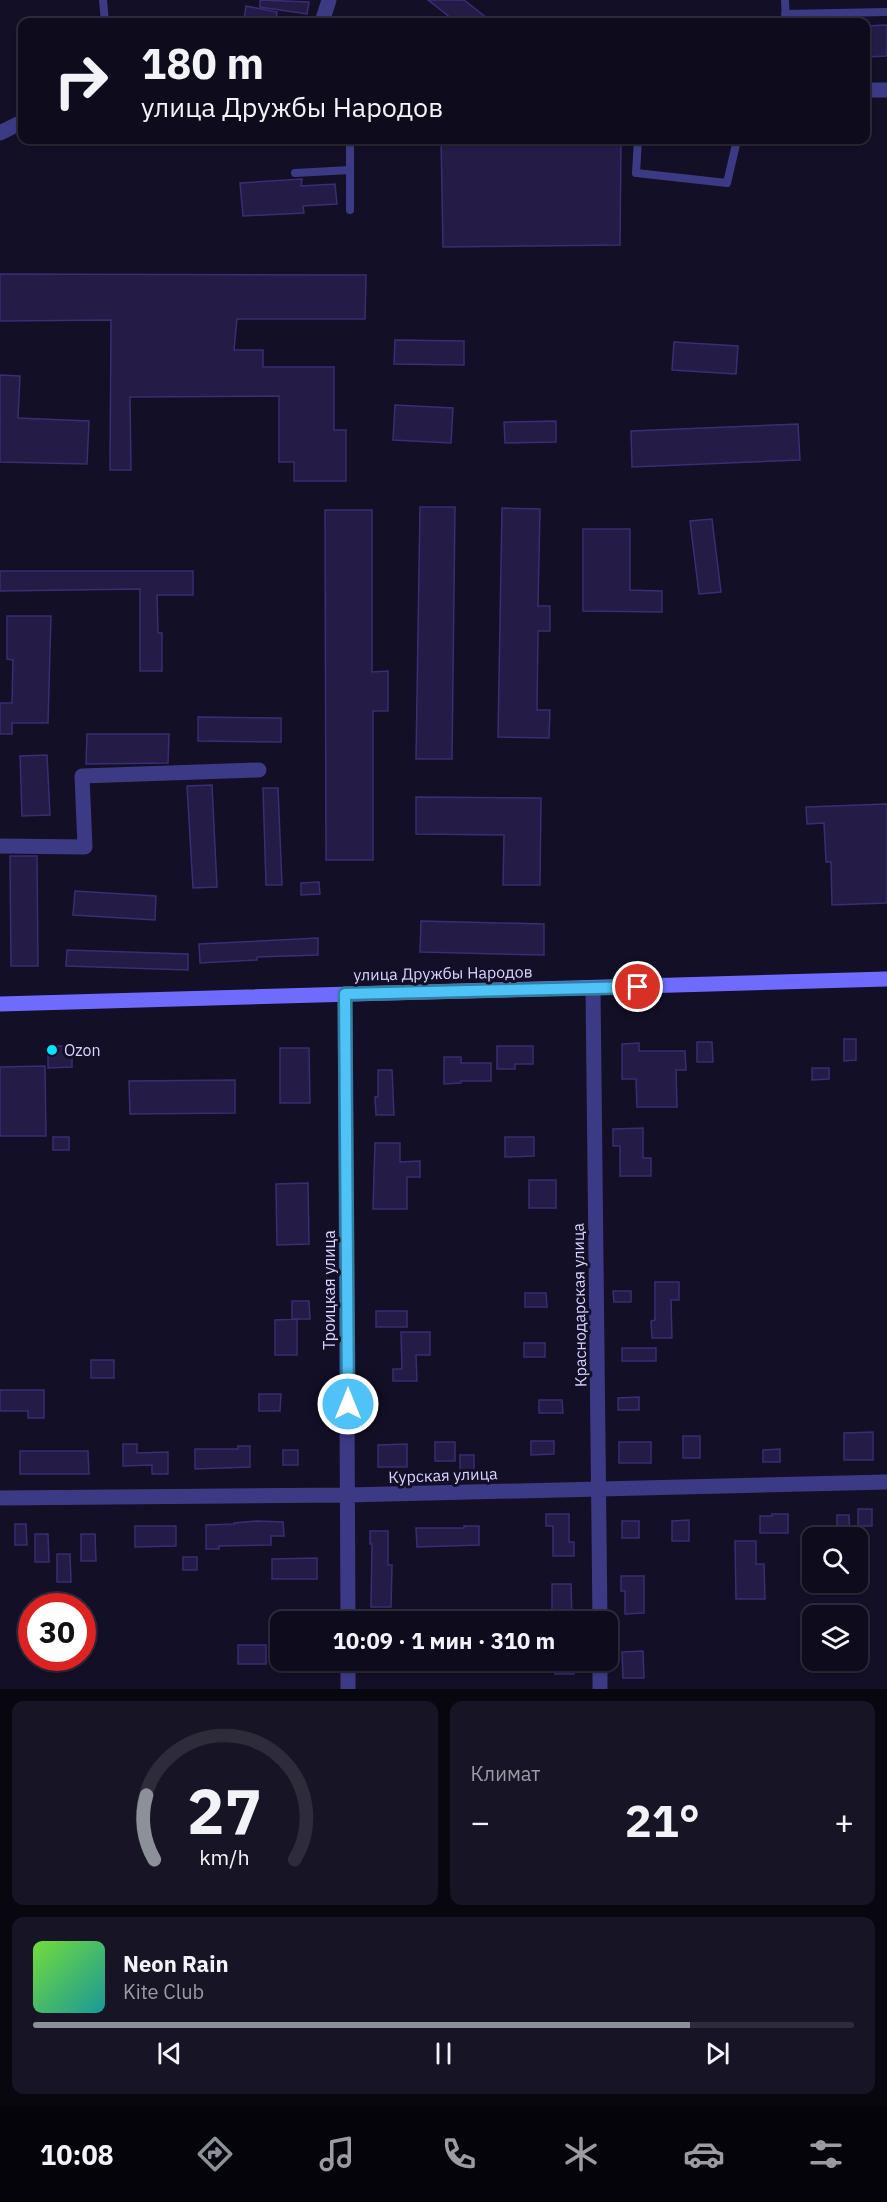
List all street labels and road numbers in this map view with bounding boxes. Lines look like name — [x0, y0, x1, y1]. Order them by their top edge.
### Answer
street label: улица Дружбы Народов — [353, 961, 533, 985]
street label: Краснодарская улица — [568, 1222, 590, 1387]
street label: Троицкая улица — [319, 1230, 339, 1350]
street label: Курская улица — [388, 1463, 498, 1487]

